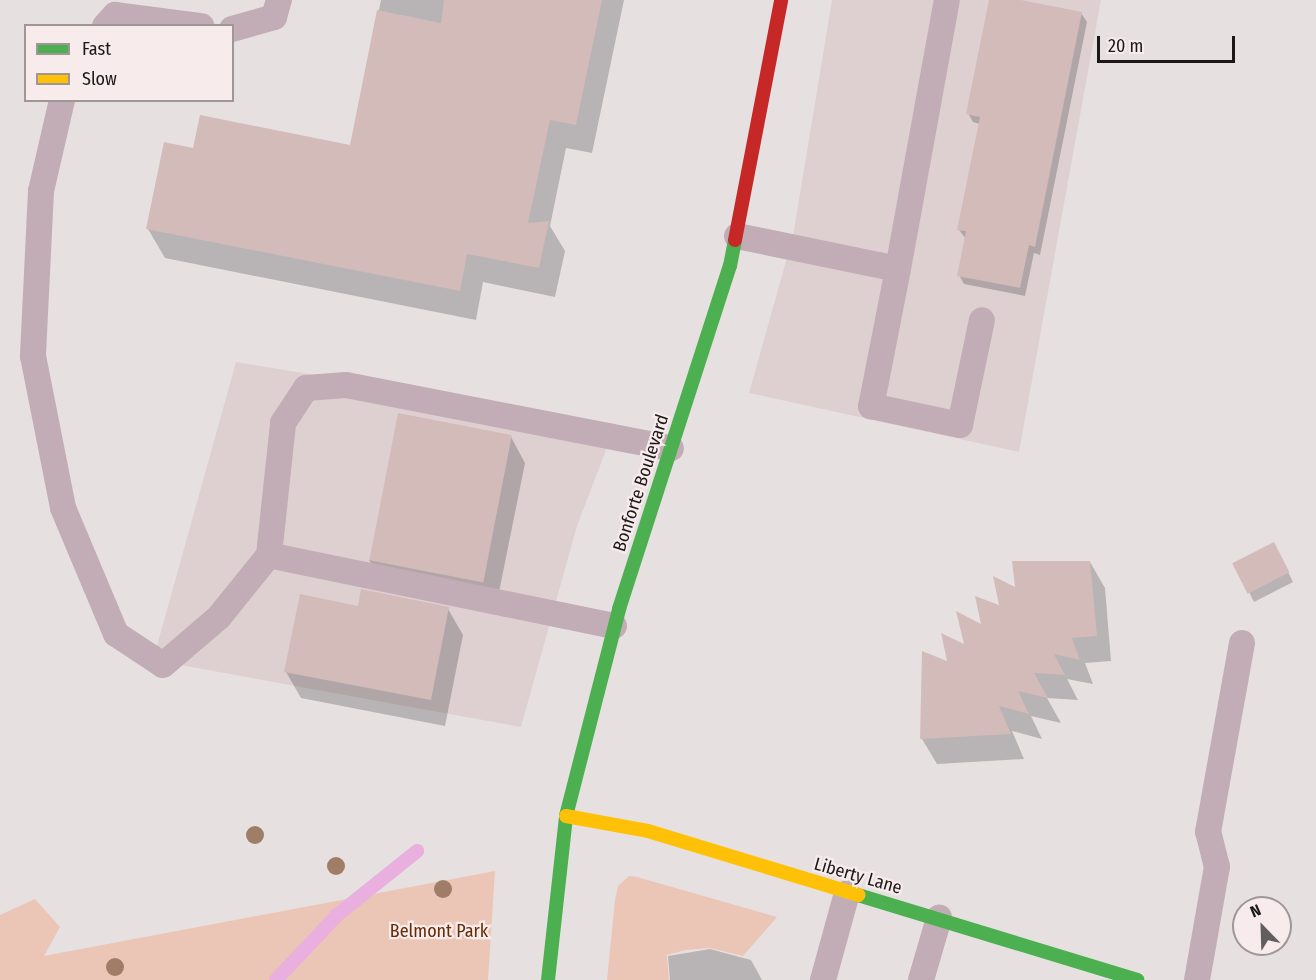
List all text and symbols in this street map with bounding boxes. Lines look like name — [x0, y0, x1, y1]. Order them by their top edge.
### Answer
legend — [24, 24, 234, 102]
scale bar — [1100, 24, 1238, 62]
text: 20 m — [1108, 35, 1143, 57]
text: Fast — [82, 38, 111, 60]
text: Slow — [82, 68, 117, 90]
street label: Bonforte Boulevard — [609, 412, 673, 554]
street label: Liberty Lane — [812, 853, 904, 899]
north arrow — [1232, 896, 1292, 956]
text: N — [1247, 900, 1264, 921]
park label: Belmont Park — [390, 920, 488, 942]

